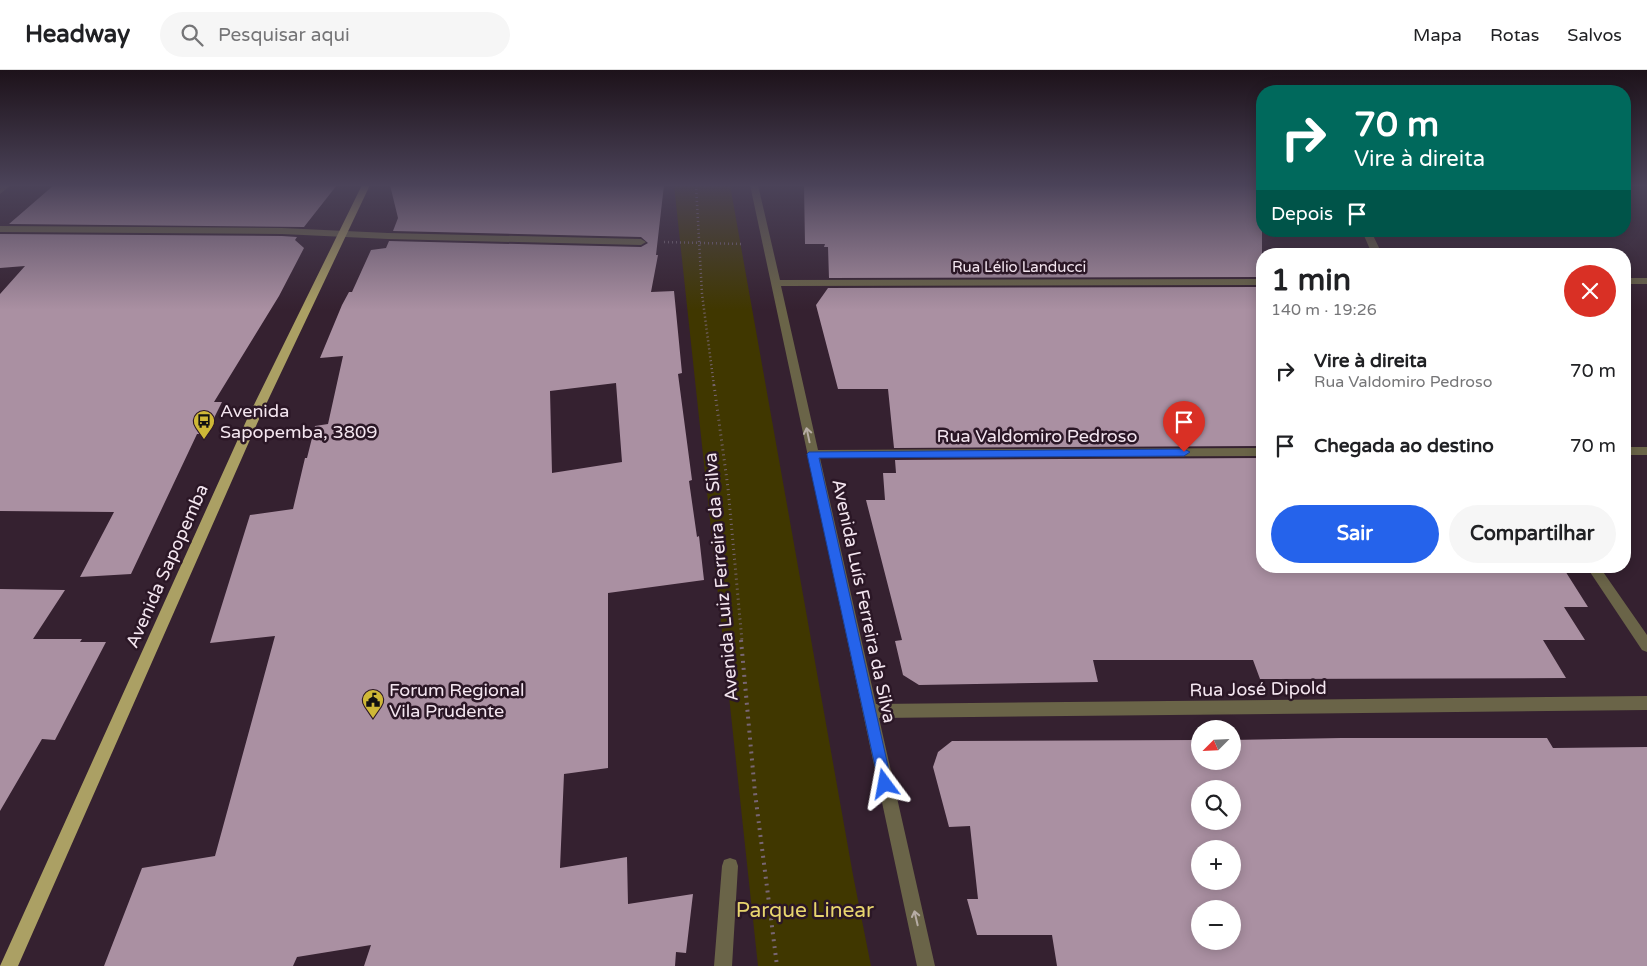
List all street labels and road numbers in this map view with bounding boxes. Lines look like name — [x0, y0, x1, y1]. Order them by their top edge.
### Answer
street label: Rua Lélio Landucci — [952, 258, 1086, 276]
street label: Rua Valdomiro Pedroso — [937, 425, 1137, 447]
street label: Avenida Luiz Ferreira da Silva — [699, 452, 743, 702]
street label: Avenida Luís Ferreira da Silva — [827, 477, 901, 725]
street label: Avenida Sapopemba — [121, 481, 213, 651]
street label: Rua José Dipold — [1189, 677, 1327, 701]

